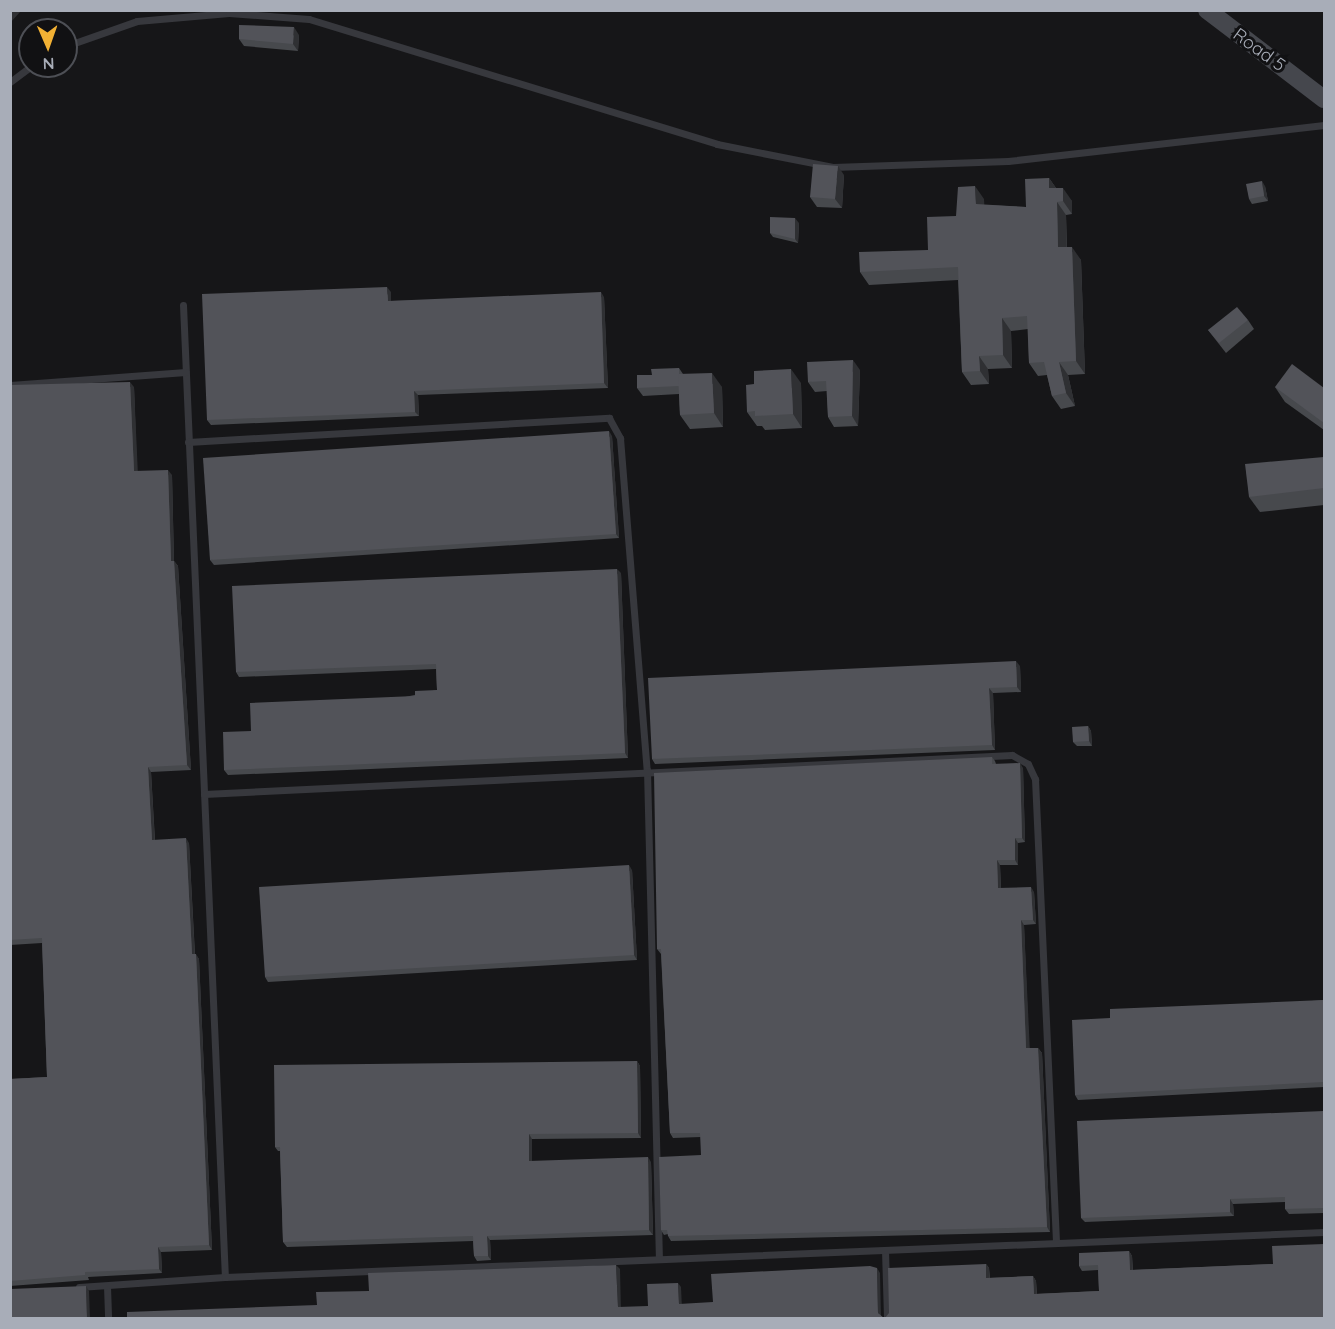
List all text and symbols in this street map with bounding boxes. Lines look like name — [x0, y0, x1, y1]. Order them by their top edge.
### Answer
north arrow — [18, 18, 78, 78]
street label: Road 5 — [1229, 24, 1289, 76]
text: N — [42, 54, 55, 74]

